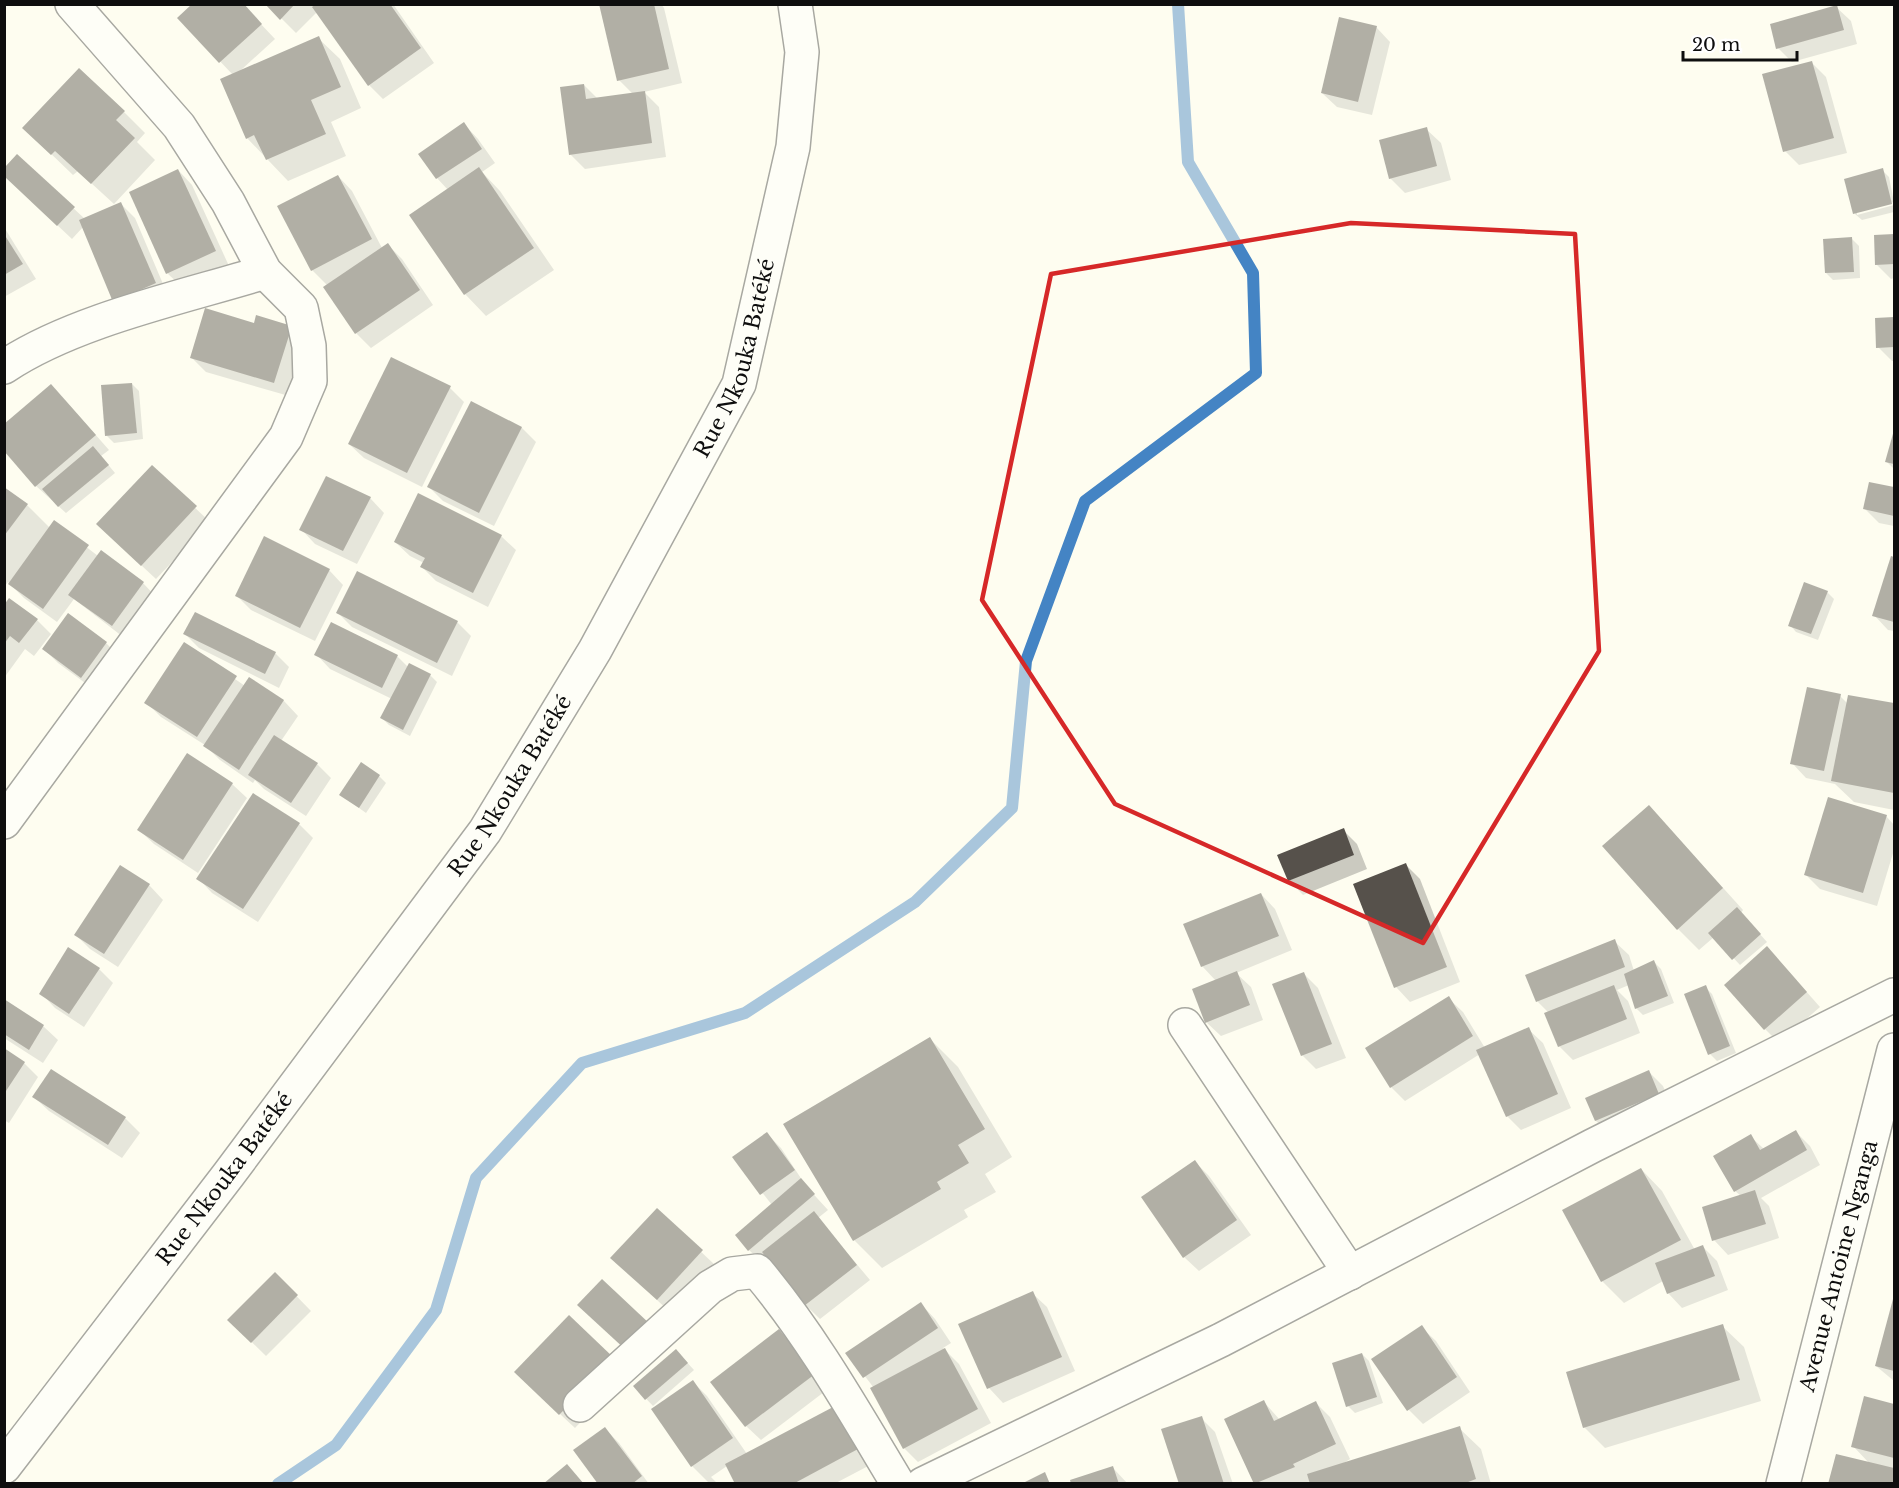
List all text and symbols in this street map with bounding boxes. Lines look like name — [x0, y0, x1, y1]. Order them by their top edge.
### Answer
scale bar — [1683, 24, 1797, 62]
text: 20 m — [1692, 34, 1740, 56]
street label: Rue Nkouka Batéké — [689, 256, 780, 462]
street label: Rue Nkouka Batéké — [443, 690, 577, 882]
street label: Rue Nkouka Batéké — [151, 1087, 298, 1270]
street label: Avenue Antoine Nganga — [1794, 1137, 1883, 1395]

